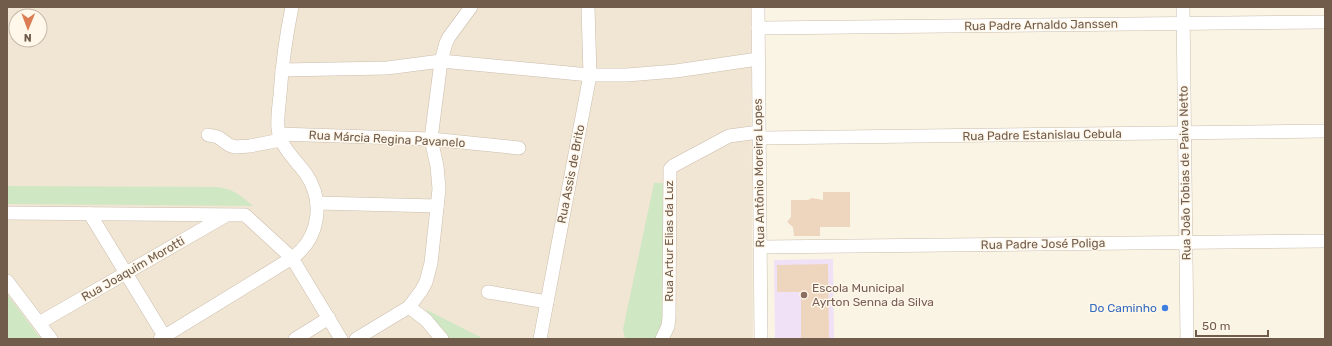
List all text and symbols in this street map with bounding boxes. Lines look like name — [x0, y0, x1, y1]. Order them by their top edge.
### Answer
north arrow — [8, 8, 48, 48]
street label: Rua Padre Arnaldo Janssen — [964, 17, 1118, 33]
text: N — [24, 31, 32, 44]
street label: Rua João Tobias de Paiva Netto — [1176, 85, 1194, 261]
street label: Rua Antônio Moreira Lopes — [751, 98, 767, 248]
street label: Rua Assis de Brito — [555, 123, 587, 225]
street label: Rua Padre Estanislau Cebula — [962, 127, 1122, 143]
street label: Rua Márcia Regina Pavanelo — [308, 128, 466, 150]
street label: Rua Artur Elias da Luz — [662, 180, 676, 302]
street label: Rua Joaquim Morotti — [79, 234, 187, 304]
street label: Rua Padre José Poliga — [981, 236, 1105, 252]
place label: Escola Municipal Ayrton Senna da Silva — [812, 281, 934, 309]
marker: Escola Municipal Ayrton Senna da Silva — [799, 290, 809, 300]
place label: Do Caminho — [1089, 301, 1157, 315]
marker: Do Caminho — [1160, 303, 1170, 313]
scale bar — [1196, 312, 1268, 338]
text: 50 m — [1202, 319, 1230, 333]

